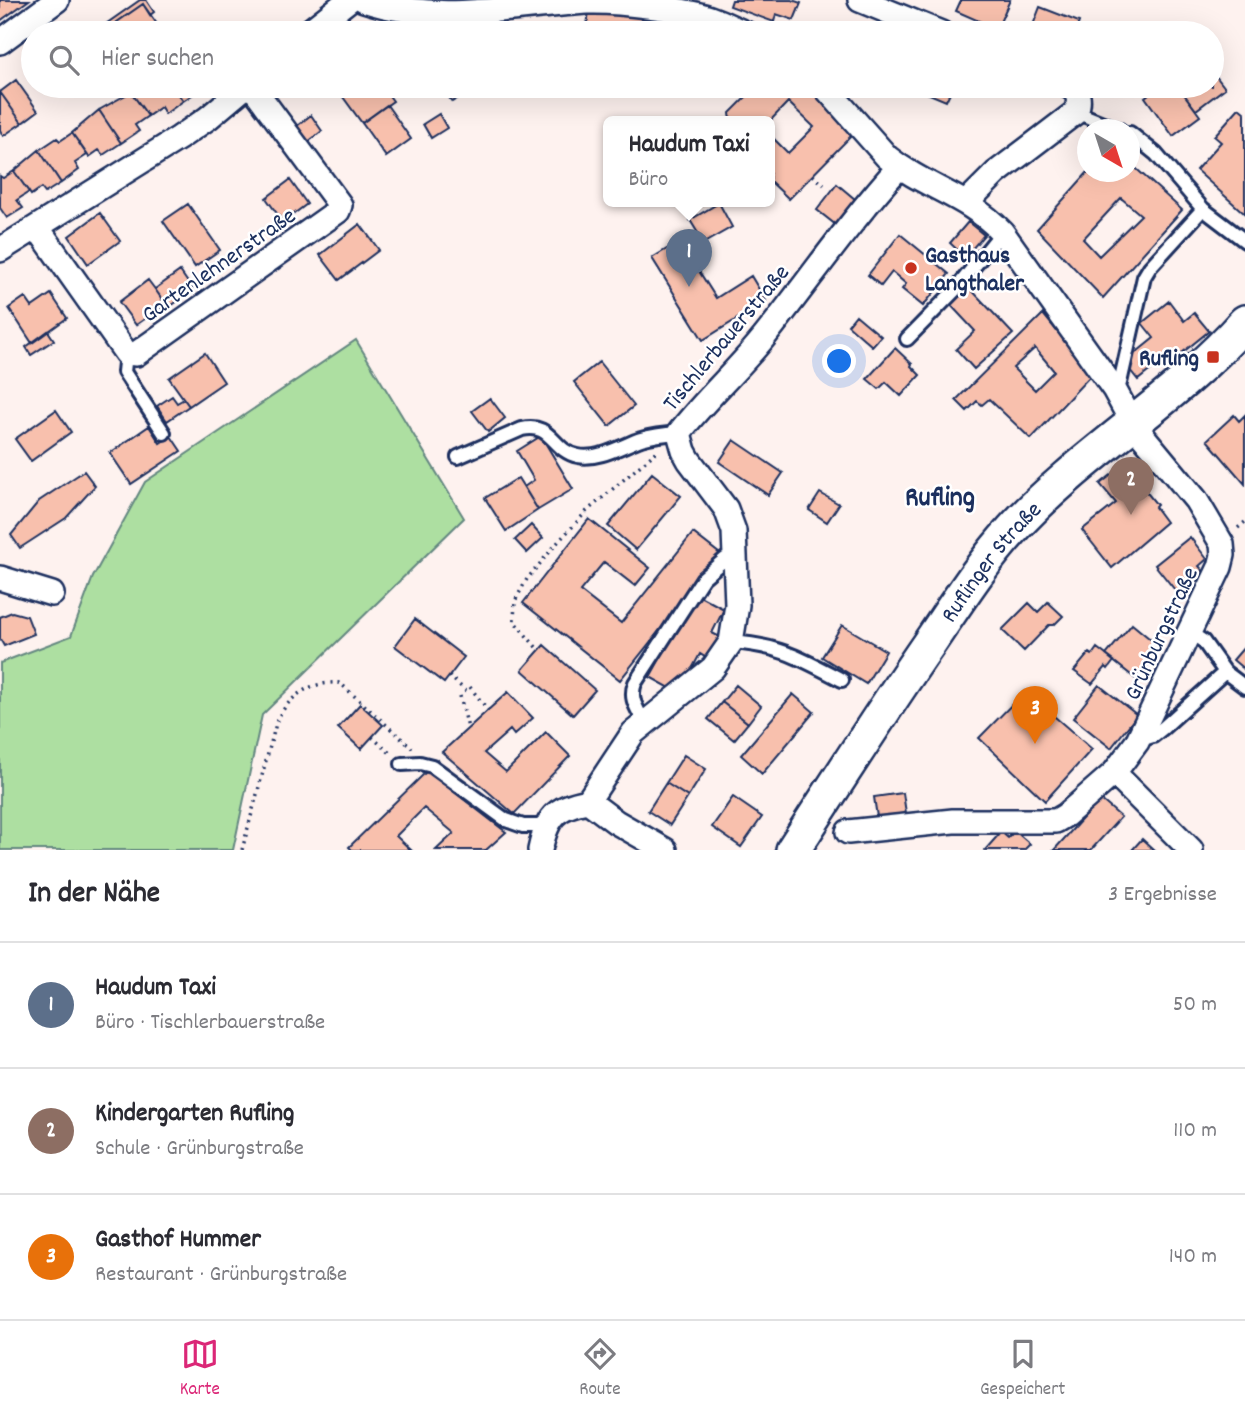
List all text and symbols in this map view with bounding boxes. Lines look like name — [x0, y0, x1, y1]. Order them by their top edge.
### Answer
search box — [21, 21, 1224, 98]
icon: search — [45, 41, 83, 79]
text: Hier suchen — [101, 41, 214, 78]
popup — [603, 116, 775, 207]
north arrow — [1077, 119, 1140, 182]
text: Haudum Taxi — [629, 127, 749, 164]
text: Büro — [629, 164, 668, 197]
street label: Gartenlehnerstraße — [136, 200, 304, 332]
pin: 1 — [666, 229, 712, 287]
place label: Gasthaus Langthaler — [925, 240, 1025, 302]
street label: Tischlerbauerstraße — [656, 258, 799, 420]
marker: Gasthaus Langthaler — [903, 260, 919, 276]
place label: Rufling — [1139, 343, 1199, 377]
your location — [822, 344, 856, 378]
marker: Rufling — [1205, 349, 1221, 365]
pin: 2 — [1108, 457, 1154, 515]
district label: Rufling — [905, 480, 975, 520]
street label: Ruflinger Straße — [934, 495, 1051, 630]
street label: Grünburgstraße — [1117, 562, 1208, 707]
pin: 3 — [1012, 686, 1058, 744]
text: In der Nähe — [28, 874, 160, 917]
text: 3 Ergebnisse — [1108, 879, 1217, 912]
text: Haudum Taxi — [95, 970, 216, 1007]
text: 1 — [48, 989, 54, 1022]
text: 50 m — [1173, 989, 1217, 1022]
text: Büro · Tischlerbauerstraße — [95, 1007, 325, 1040]
text: Kindergarten Rufling — [95, 1096, 294, 1133]
text: 2 — [46, 1115, 56, 1148]
text: 110 m — [1173, 1115, 1217, 1148]
text: Schule · Grünburgstraße — [95, 1133, 304, 1166]
text: Gasthof Hummer — [95, 1222, 261, 1259]
text: 3 — [46, 1241, 56, 1274]
text: 140 m — [1169, 1241, 1217, 1274]
text: Restaurant · Grünburgstraße — [95, 1259, 347, 1292]
tab: Karte — [180, 1335, 220, 1404]
tab: Route — [579, 1335, 621, 1404]
tab: Gespeichert — [980, 1335, 1065, 1404]

